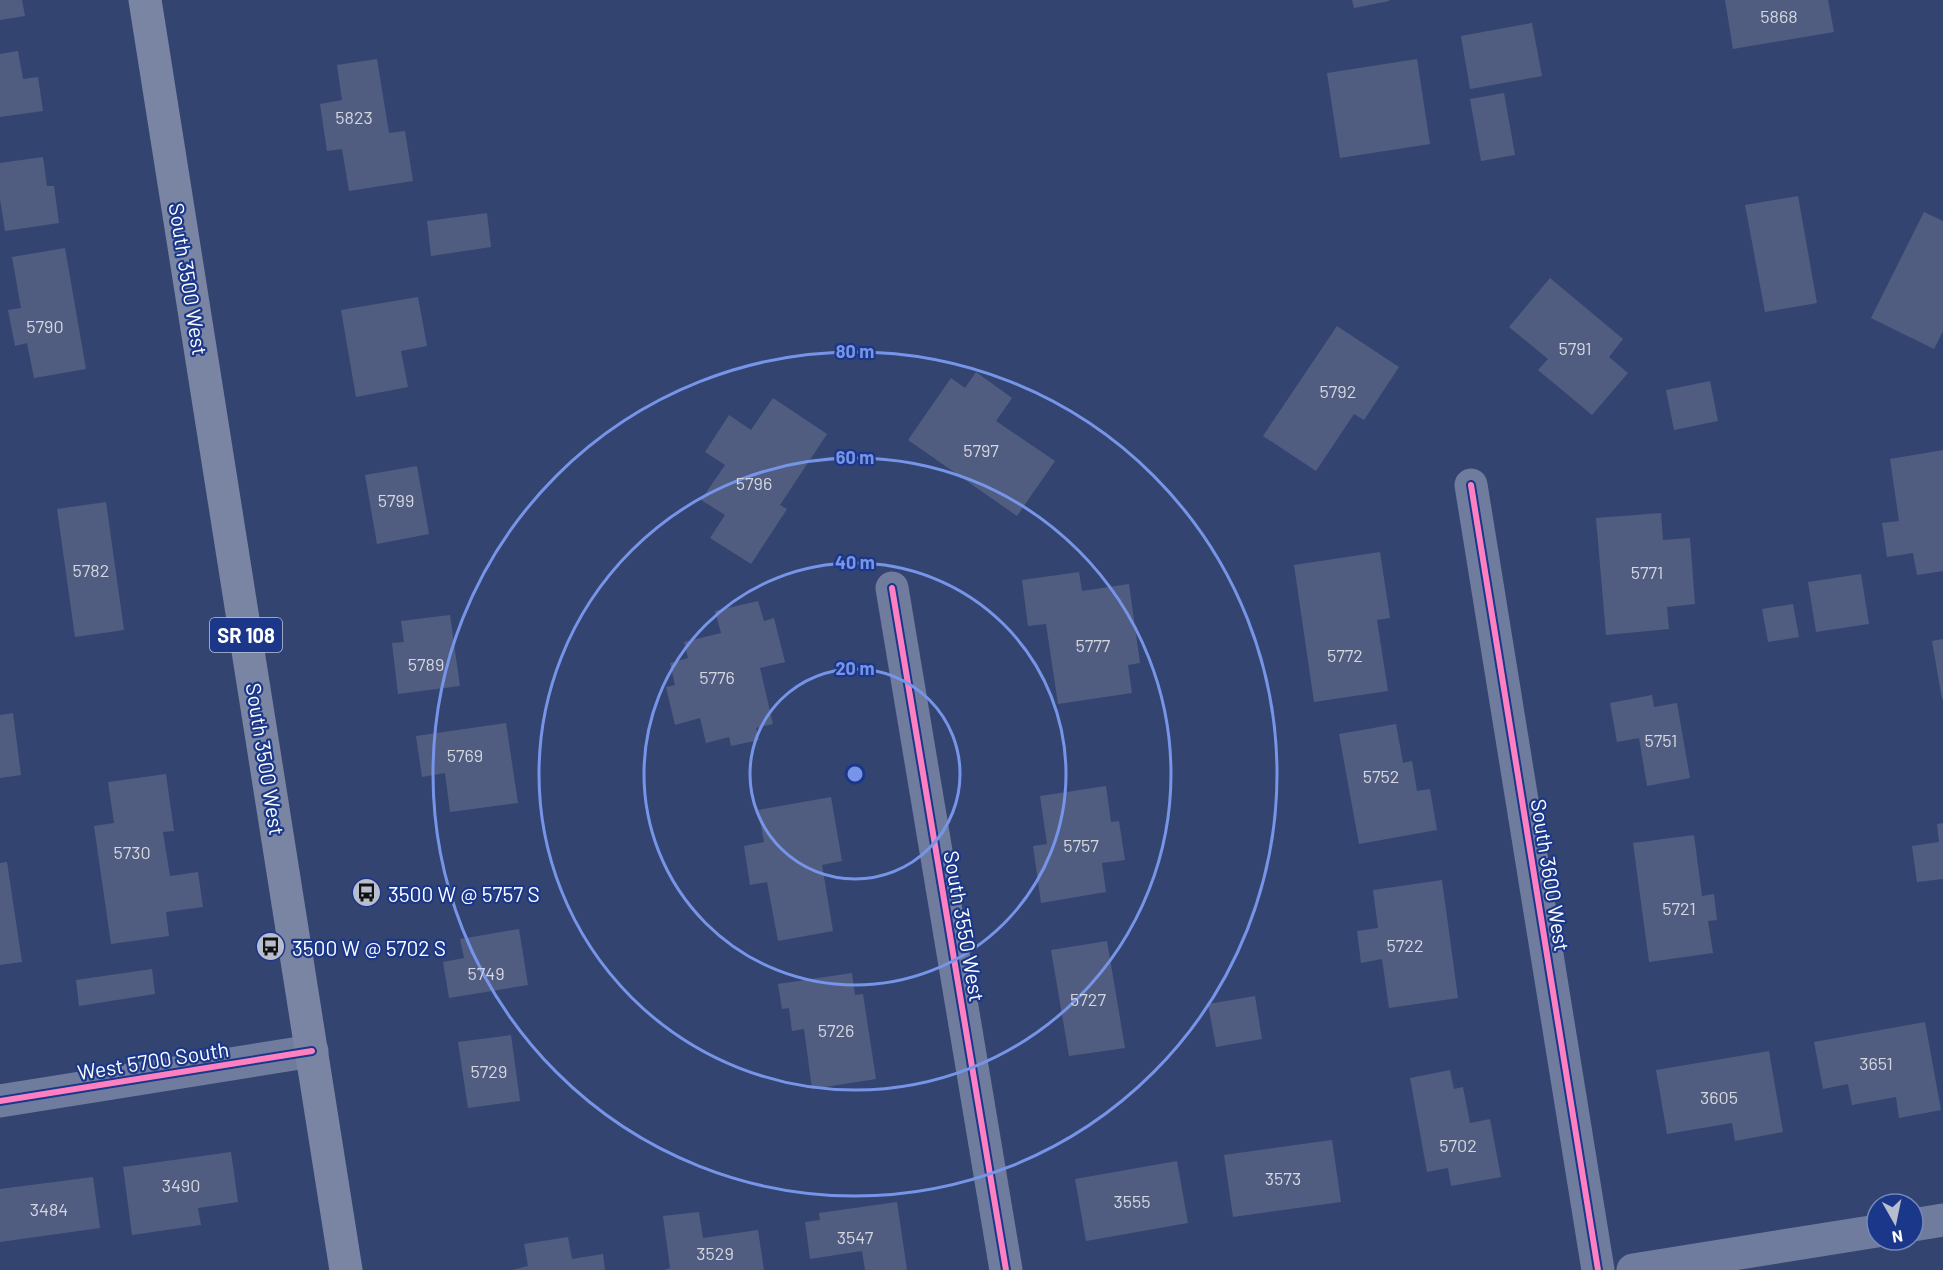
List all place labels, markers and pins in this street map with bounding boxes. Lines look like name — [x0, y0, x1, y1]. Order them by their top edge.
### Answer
centre of rings — [845, 764, 865, 784]
bus stop icon: 3500 W @ 5757 S — [351, 877, 383, 909]
place label: 3500 W @ 5757 S — [388, 881, 540, 906]
bus stop icon: 3500 W @ 5702 S — [255, 931, 287, 963]
place label: 3500 W @ 5702 S — [292, 935, 446, 960]

